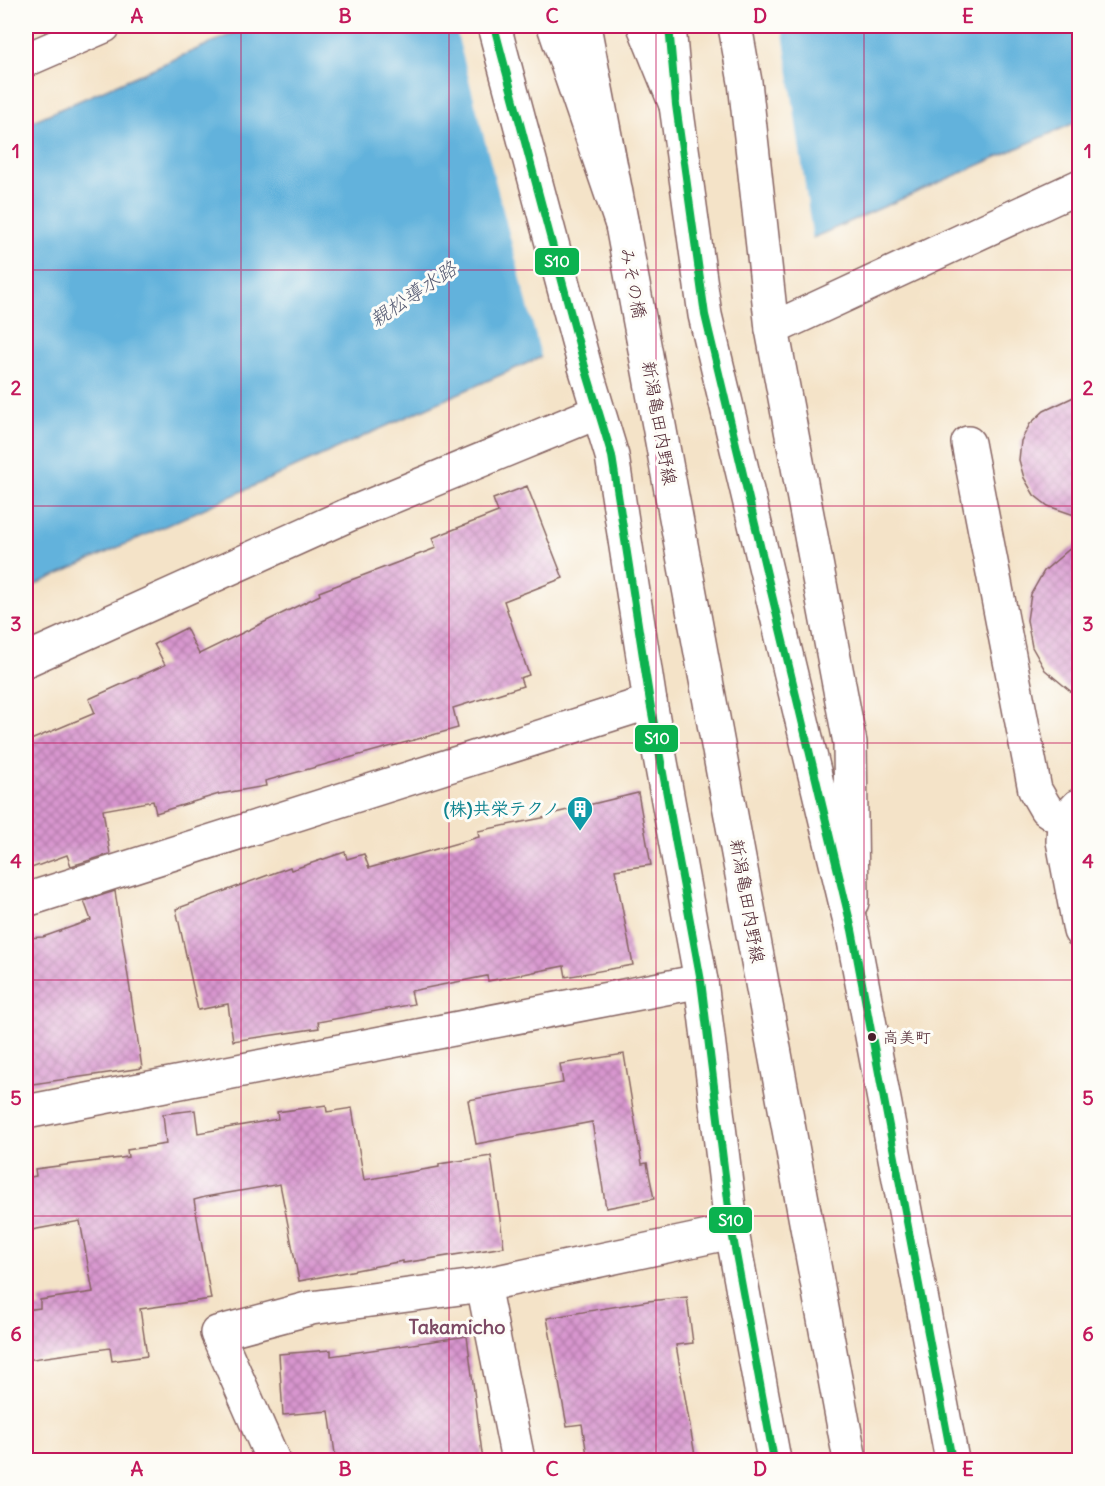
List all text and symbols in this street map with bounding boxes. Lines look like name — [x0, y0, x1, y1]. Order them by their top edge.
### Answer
text: A — [131, 3, 144, 28]
text: B — [338, 3, 352, 28]
text: C — [545, 3, 559, 28]
text: D — [753, 3, 767, 28]
text: E — [962, 3, 974, 28]
text: 1 — [12, 138, 20, 163]
text: 1 — [1084, 138, 1092, 163]
street label: みその橋 — [615, 245, 652, 320]
line badge: S10 — [534, 247, 580, 276]
text: S10 — [544, 251, 570, 271]
water label: 親松導水路 — [364, 255, 462, 332]
street label: 新潟亀田内野線 — [637, 359, 682, 487]
text: 2 — [11, 375, 22, 400]
text: 2 — [1083, 375, 1094, 400]
text: 3 — [10, 611, 22, 636]
text: 3 — [1082, 611, 1094, 636]
line badge: S10 — [634, 724, 679, 753]
text: S10 — [644, 728, 670, 748]
building icon: (株)共栄テクノ — [565, 794, 595, 832]
place label: (株)共栄テクノ — [444, 797, 560, 820]
street label: 新潟亀田内野線 — [725, 837, 770, 965]
text: 4 — [10, 848, 22, 873]
text: 4 — [1082, 848, 1094, 873]
place label: 高美町 — [883, 1027, 931, 1047]
marker: 高美町 — [866, 1031, 878, 1043]
text: 5 — [10, 1085, 22, 1110]
text: 5 — [1082, 1085, 1094, 1110]
line badge: S10 — [708, 1206, 753, 1234]
text: S10 — [718, 1210, 744, 1230]
district label: Takamicho — [408, 1314, 506, 1339]
text: 6 — [10, 1321, 22, 1346]
text: 6 — [1082, 1321, 1094, 1346]
text: A — [131, 1456, 144, 1481]
text: B — [338, 1456, 352, 1481]
text: C — [545, 1456, 559, 1481]
text: D — [753, 1456, 767, 1481]
text: E — [962, 1456, 974, 1481]

